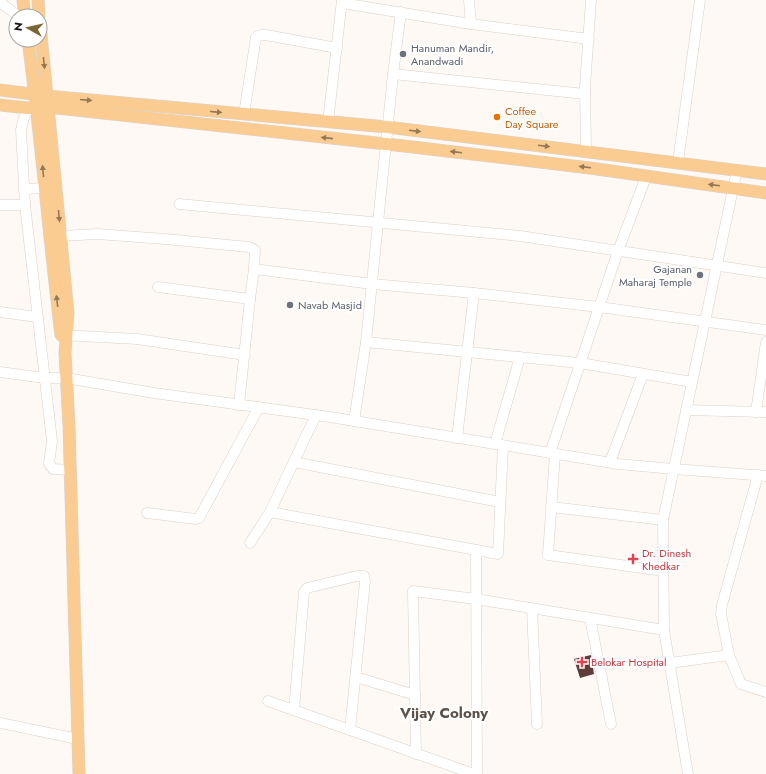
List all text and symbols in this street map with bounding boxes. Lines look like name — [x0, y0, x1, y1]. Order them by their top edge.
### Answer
north arrow — [8, 8, 48, 48]
text: N — [10, 21, 27, 32]
place label: Hanuman Mandir, Anandwadi — [411, 40, 494, 69]
marker: Hanuman Mandir, Anandwadi — [398, 49, 408, 59]
one-way arrow — [41, 57, 47, 69]
one-way arrow — [80, 96, 92, 103]
place label: Coffee Day Square — [505, 103, 559, 132]
one-way arrow — [209, 108, 222, 115]
marker: Coffee Day Square — [492, 112, 502, 122]
one-way arrow — [409, 128, 421, 134]
one-way arrow — [320, 135, 333, 141]
one-way arrow — [538, 143, 550, 149]
one-way arrow — [450, 149, 462, 155]
one-way arrow — [579, 164, 591, 170]
one-way arrow — [39, 165, 46, 177]
one-way arrow — [707, 182, 720, 189]
one-way arrow — [55, 210, 62, 222]
place label: Gajanan Maharaj Temple — [619, 261, 692, 290]
marker: Gajanan Maharaj Temple — [695, 270, 705, 280]
one-way arrow — [54, 295, 60, 307]
place label: Navab Masjid — [298, 297, 362, 313]
marker: Navab Masjid — [285, 300, 295, 310]
place label: Dr. Dinesh Khedkar — [642, 545, 691, 574]
marker: Dr. Dinesh Khedkar — [627, 553, 639, 565]
place label: Belokar Hospital — [591, 654, 666, 670]
marker: Belokar Hospital — [576, 656, 588, 668]
district label: Vijay Colony — [399, 702, 488, 724]

